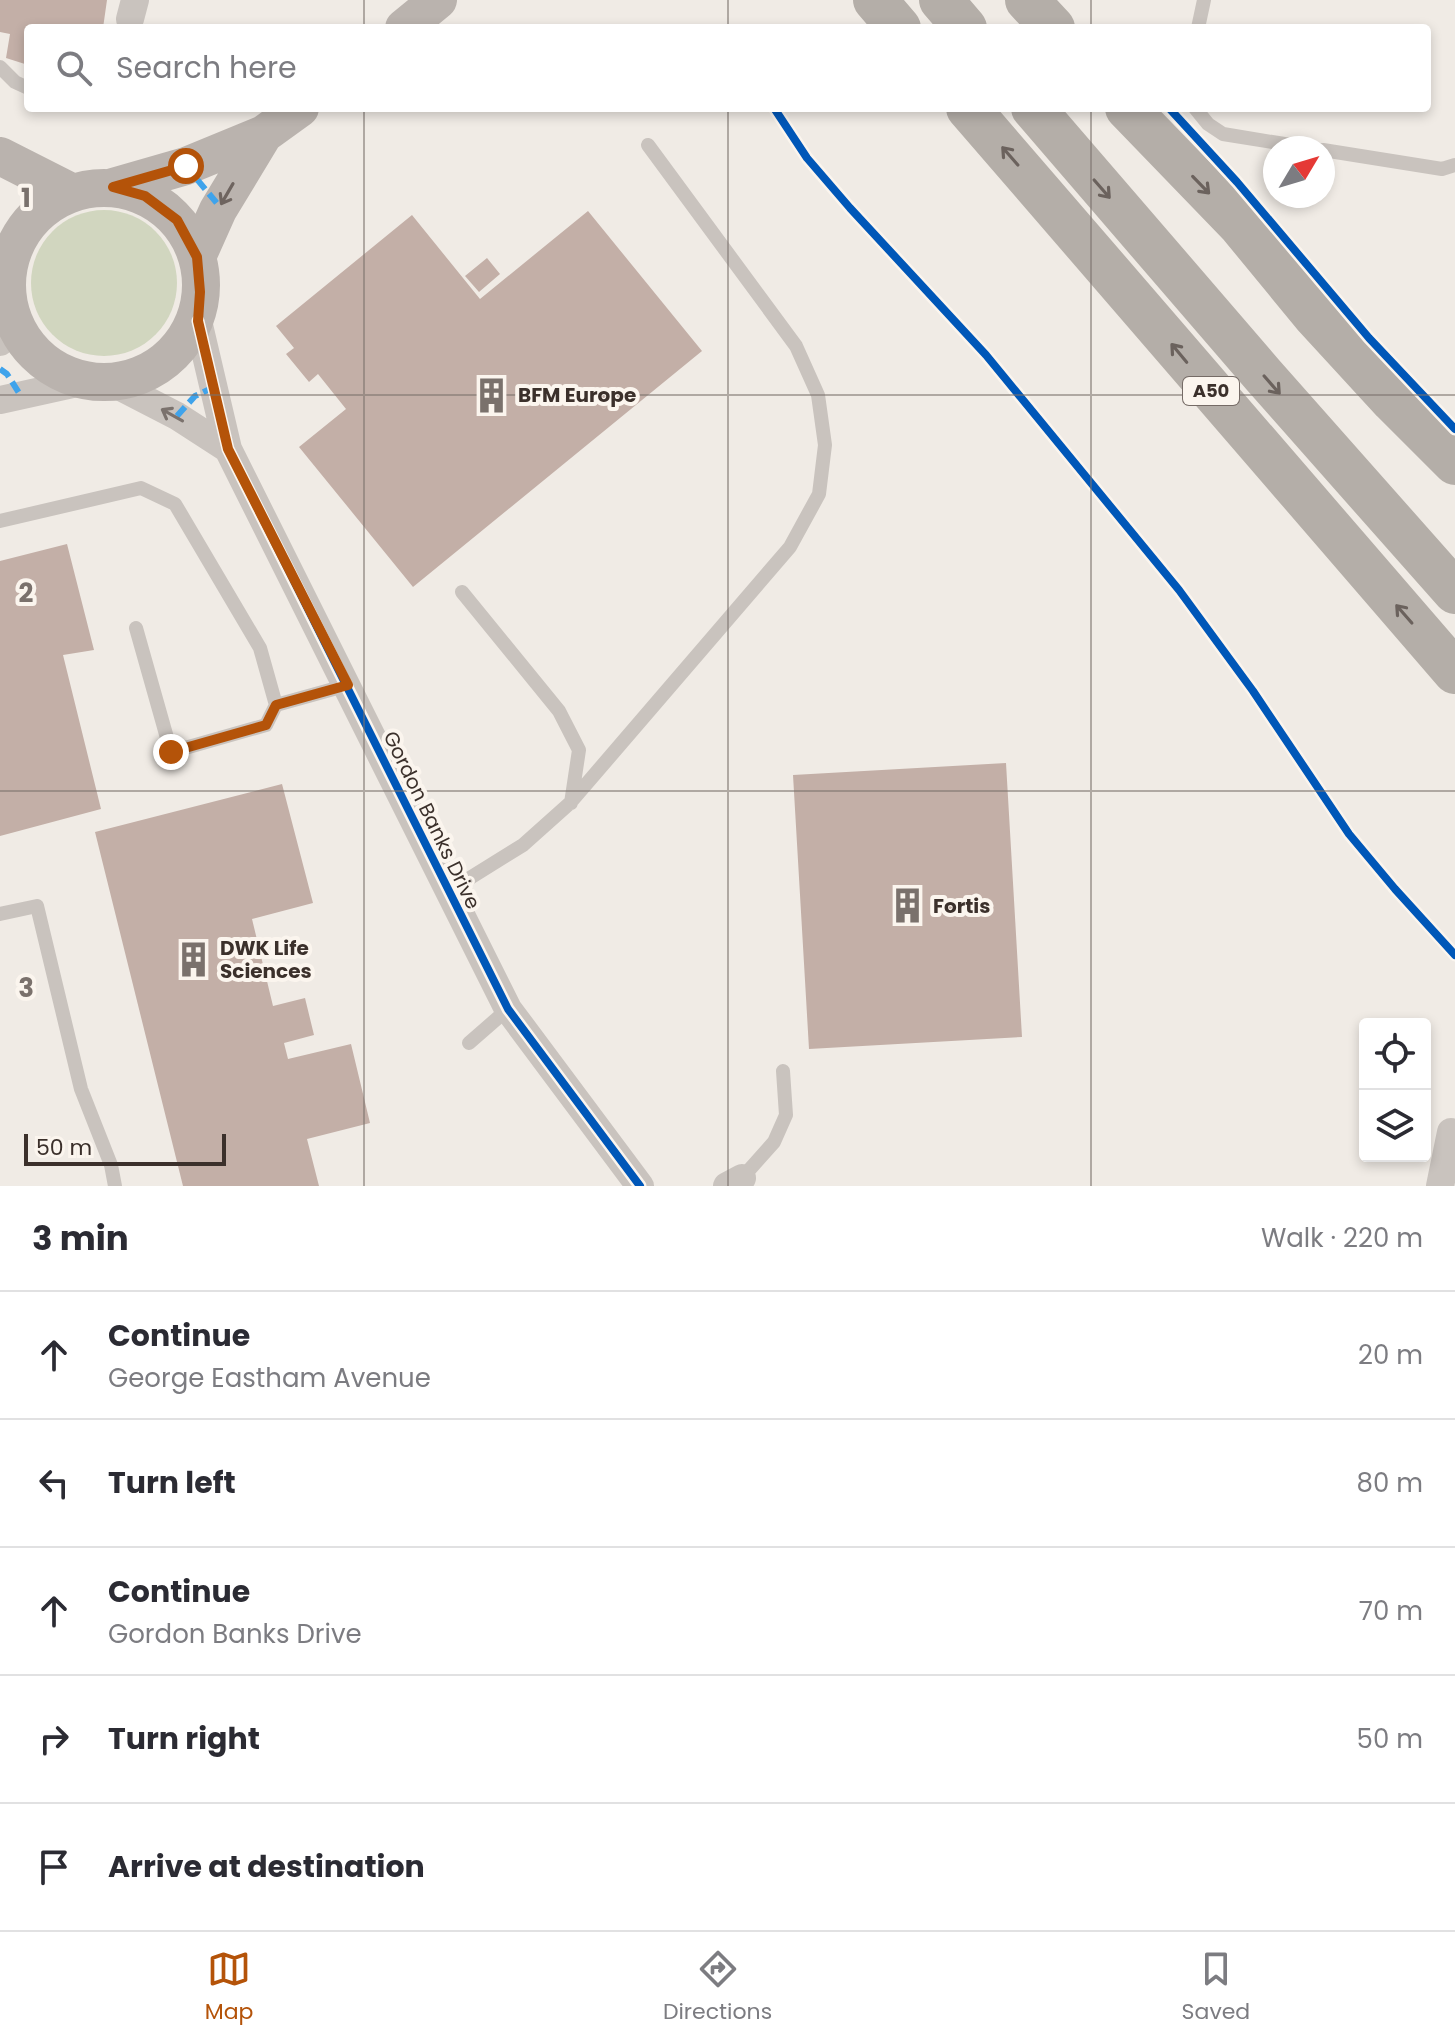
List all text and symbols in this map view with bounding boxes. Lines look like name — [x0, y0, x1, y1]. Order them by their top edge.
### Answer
search box — [24, 24, 1431, 112]
icon: search — [52, 46, 96, 90]
text: Search here — [116, 46, 297, 89]
north arrow — [1263, 136, 1335, 208]
one-way arrow — [1001, 146, 1019, 166]
route start — [168, 148, 204, 184]
one-way arrow — [1191, 174, 1210, 194]
one-way arrow — [1093, 178, 1111, 198]
text: 1 — [21, 180, 31, 216]
one-way arrow — [219, 181, 234, 205]
one-way arrow — [1170, 343, 1188, 363]
one-way arrow — [1263, 375, 1281, 395]
building icon: BFM Europe — [473, 376, 511, 414]
road number: A50 — [1183, 377, 1239, 405]
place label: BFM Europe — [518, 381, 636, 409]
one-way arrow — [161, 406, 185, 422]
text: 2 — [19, 575, 34, 611]
one-way arrow — [1395, 604, 1413, 624]
street label: Gordon Banks Drive — [377, 726, 487, 914]
route end — [153, 734, 189, 770]
building icon: Fortis — [888, 887, 926, 925]
place label: Fortis — [933, 892, 990, 920]
place label: DWK Life Sciences — [220, 934, 312, 985]
building icon: DWK Life Sciences — [175, 940, 213, 978]
text: 3 — [18, 970, 34, 1006]
map controls — [1359, 1018, 1431, 1162]
button: locate — [1359, 1018, 1431, 1090]
button: layers — [1359, 1090, 1431, 1162]
scale bar — [24, 1130, 226, 1166]
text: 50 m — [36, 1132, 92, 1163]
text: 3 min — [32, 1214, 129, 1262]
text: Walk · 220 m — [1261, 1220, 1423, 1256]
text: Continue — [108, 1314, 250, 1357]
icon: ahead — [32, 1333, 76, 1377]
text: 20 m — [1358, 1337, 1423, 1373]
text: George Eastham Avenue — [108, 1360, 431, 1396]
icon: left — [32, 1461, 76, 1505]
text: Turn left — [108, 1461, 236, 1504]
text: 80 m — [1357, 1465, 1423, 1501]
text: Continue — [108, 1570, 250, 1613]
icon: ahead — [32, 1589, 76, 1633]
text: 70 m — [1359, 1593, 1423, 1629]
text: Gordon Banks Drive — [108, 1616, 362, 1652]
icon: right — [32, 1717, 76, 1761]
text: Turn right — [108, 1717, 260, 1760]
text: 50 m — [1357, 1721, 1423, 1757]
icon: arrive — [32, 1845, 76, 1889]
text: Arrive at destination — [108, 1845, 425, 1888]
tab: Map — [205, 1947, 253, 2028]
tab: Directions — [663, 1947, 772, 2028]
tab: Saved — [1182, 1947, 1250, 2028]

